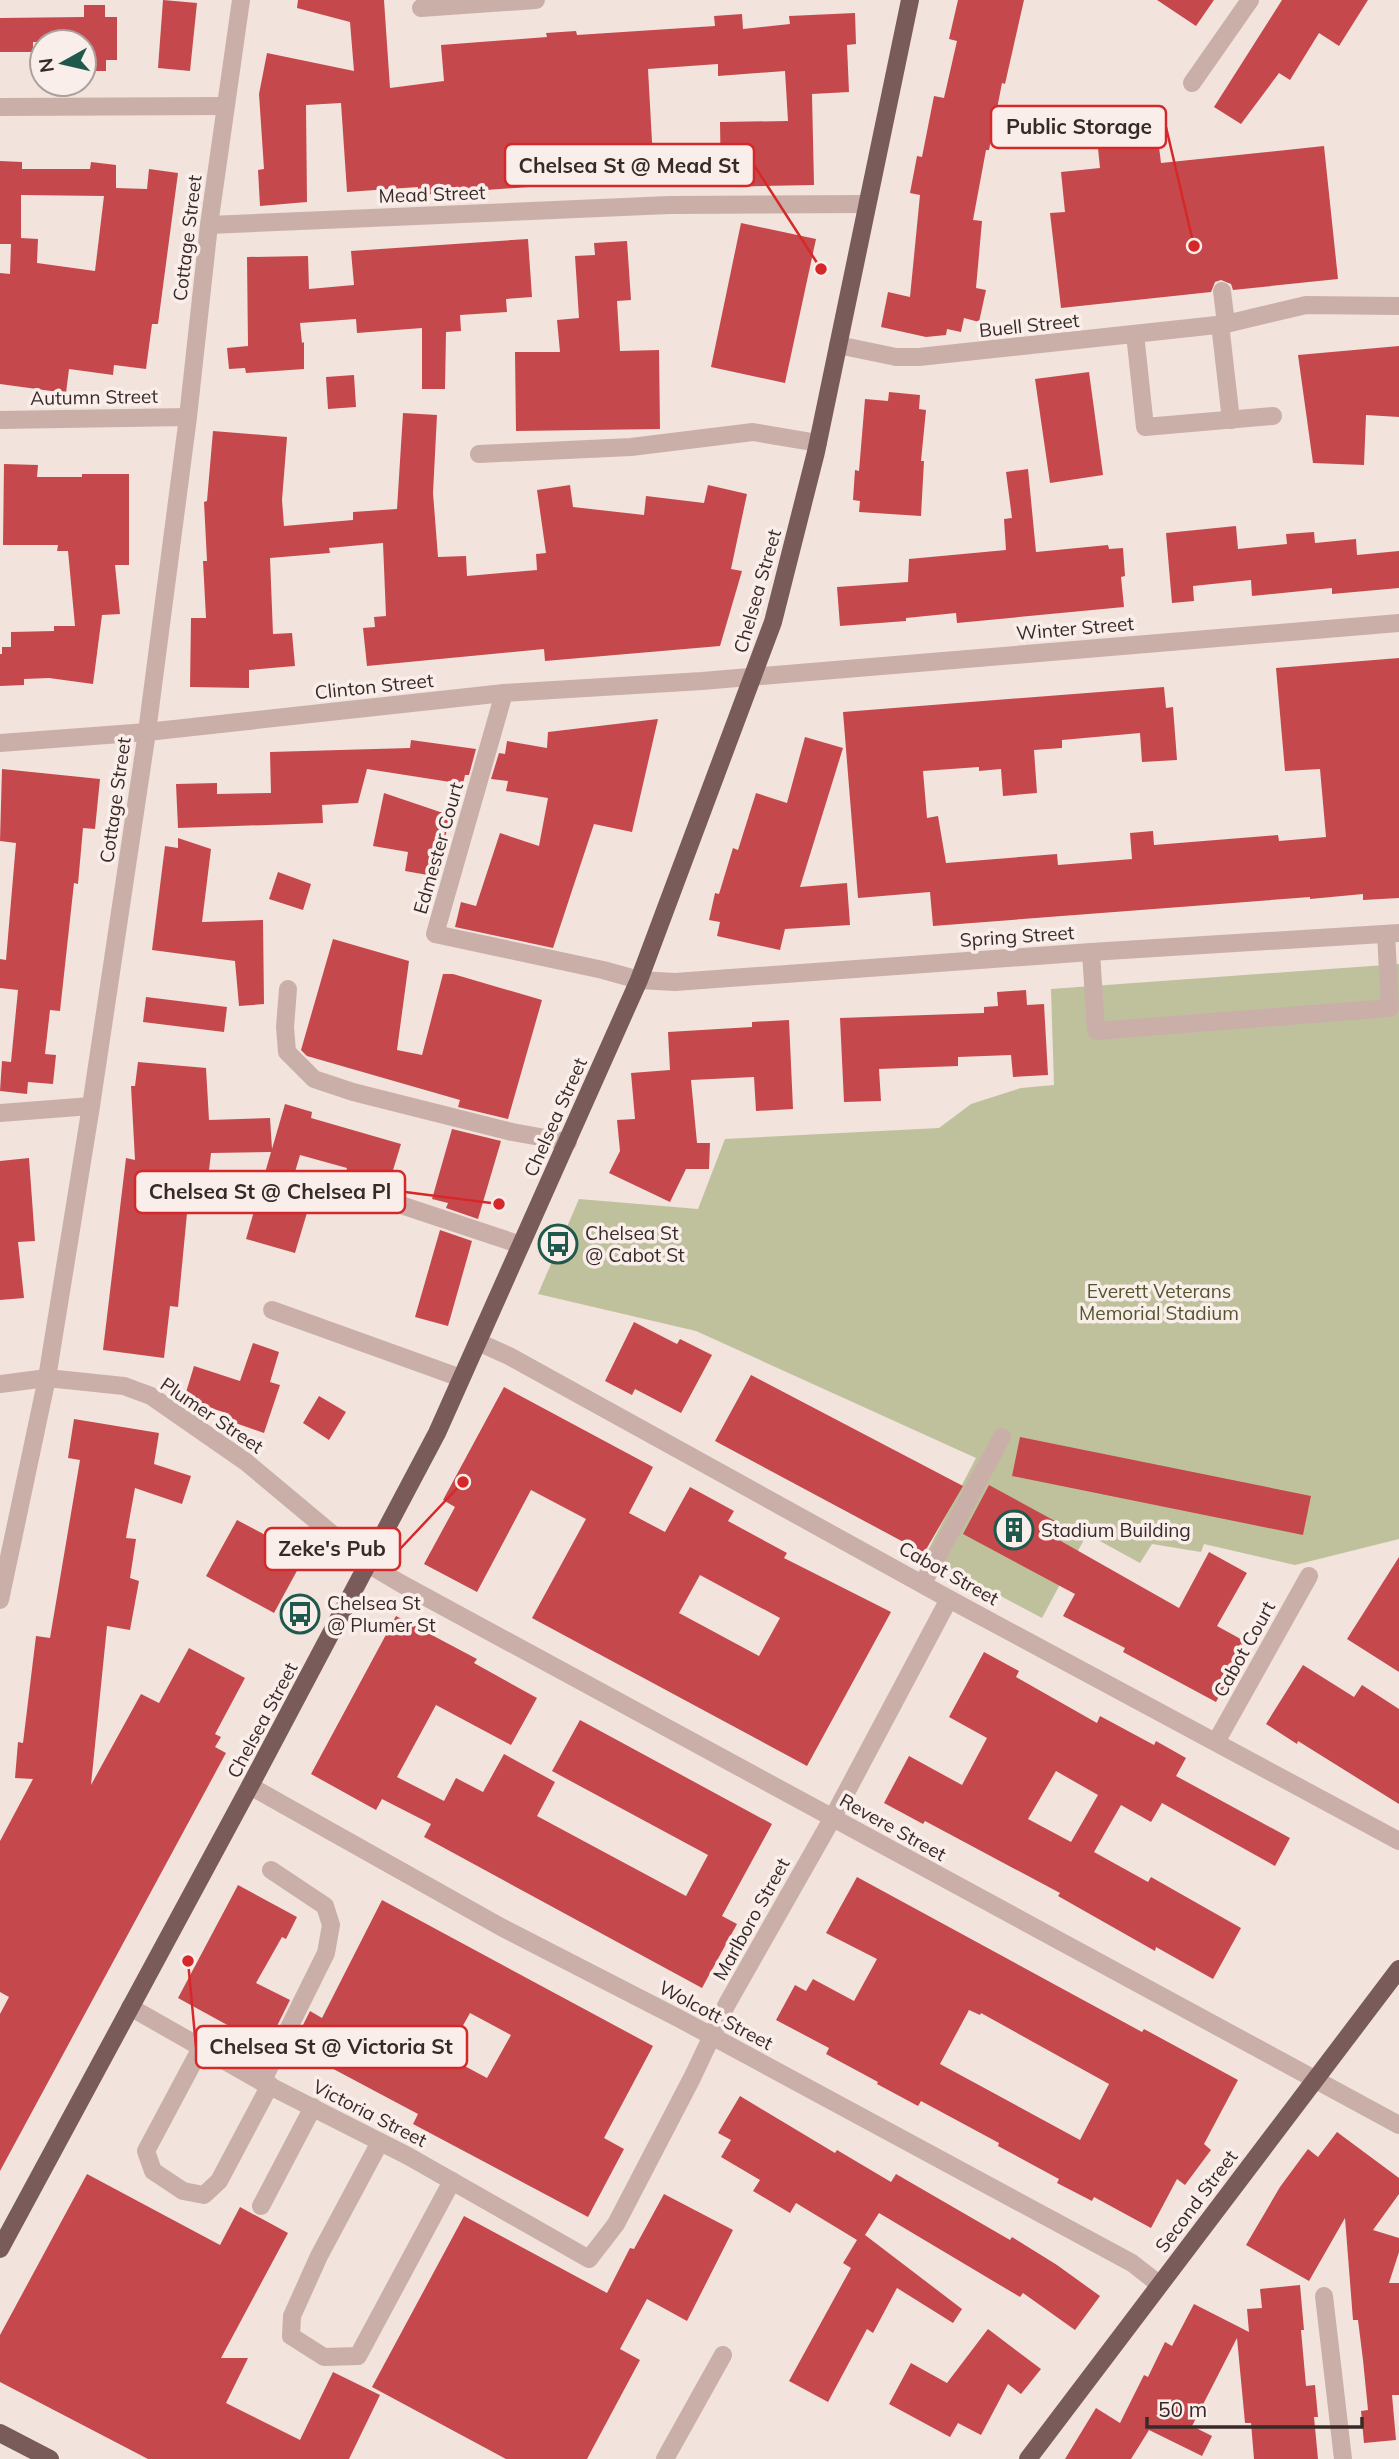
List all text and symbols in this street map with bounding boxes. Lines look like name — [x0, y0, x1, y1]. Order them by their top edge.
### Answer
north arrow — [28, 28, 98, 98]
text: N — [33, 57, 59, 74]
callout: Public Storage — [991, 106, 1166, 148]
text: Public Storage — [1006, 113, 1152, 139]
callout: Chelsea St @ Mead St — [505, 144, 754, 186]
text: Chelsea St @ Mead St — [519, 152, 740, 178]
street label: Cottage Street — [167, 173, 207, 302]
street label: Mead Street — [378, 180, 486, 208]
street label: Buell Street — [978, 308, 1081, 342]
street label: Autumn Street — [30, 384, 158, 410]
street label: Chelsea Street — [728, 526, 786, 656]
street label: Winter Street — [1015, 611, 1135, 645]
street label: Clinton Street — [313, 668, 435, 704]
street label: Cottage Street — [94, 735, 136, 864]
street label: Edmester Court — [408, 779, 468, 917]
street label: Spring Street — [959, 920, 1075, 952]
street label: Chelsea Street — [518, 1053, 592, 1180]
callout: Chelsea St @ Chelsea Pl — [135, 1171, 405, 1213]
text: Chelsea St @ Chelsea Pl — [149, 1178, 391, 1204]
place label: Chelsea St @ Cabot St — [585, 1221, 685, 1267]
bus stop icon: Chelsea St @ Cabot St — [537, 1223, 579, 1265]
park label: Everett Veterans Memorial Stadium — [1079, 1279, 1239, 1325]
street label: Plumer Street — [156, 1372, 268, 1458]
building icon: Stadium Building — [993, 1509, 1035, 1551]
place label: Stadium Building — [1041, 1518, 1191, 1542]
callout: Zeke's Pub — [265, 1528, 400, 1570]
text: Zeke's Pub — [278, 1535, 386, 1561]
street label: Cabot Street — [895, 1536, 1003, 1610]
place label: Chelsea St @ Plumer St — [327, 1591, 436, 1637]
bus stop icon: Chelsea St @ Plumer St — [279, 1593, 321, 1635]
street label: Cabot Court — [1208, 1597, 1280, 1701]
street label: Chelsea Street — [221, 1658, 303, 1782]
street label: Revere Street — [836, 1788, 951, 1866]
street label: Marlboro Street — [707, 1853, 795, 1985]
street label: Wolcott Street — [655, 1975, 778, 2055]
callout: Chelsea St @ Victoria St — [196, 2026, 467, 2068]
text: Chelsea St @ Victoria St — [209, 2033, 453, 2059]
street label: Victoria Street — [309, 2074, 431, 2152]
street label: Second Street — [1150, 2145, 1243, 2257]
scale bar — [1147, 2386, 1362, 2430]
text: 50 m — [1158, 2396, 1207, 2422]

